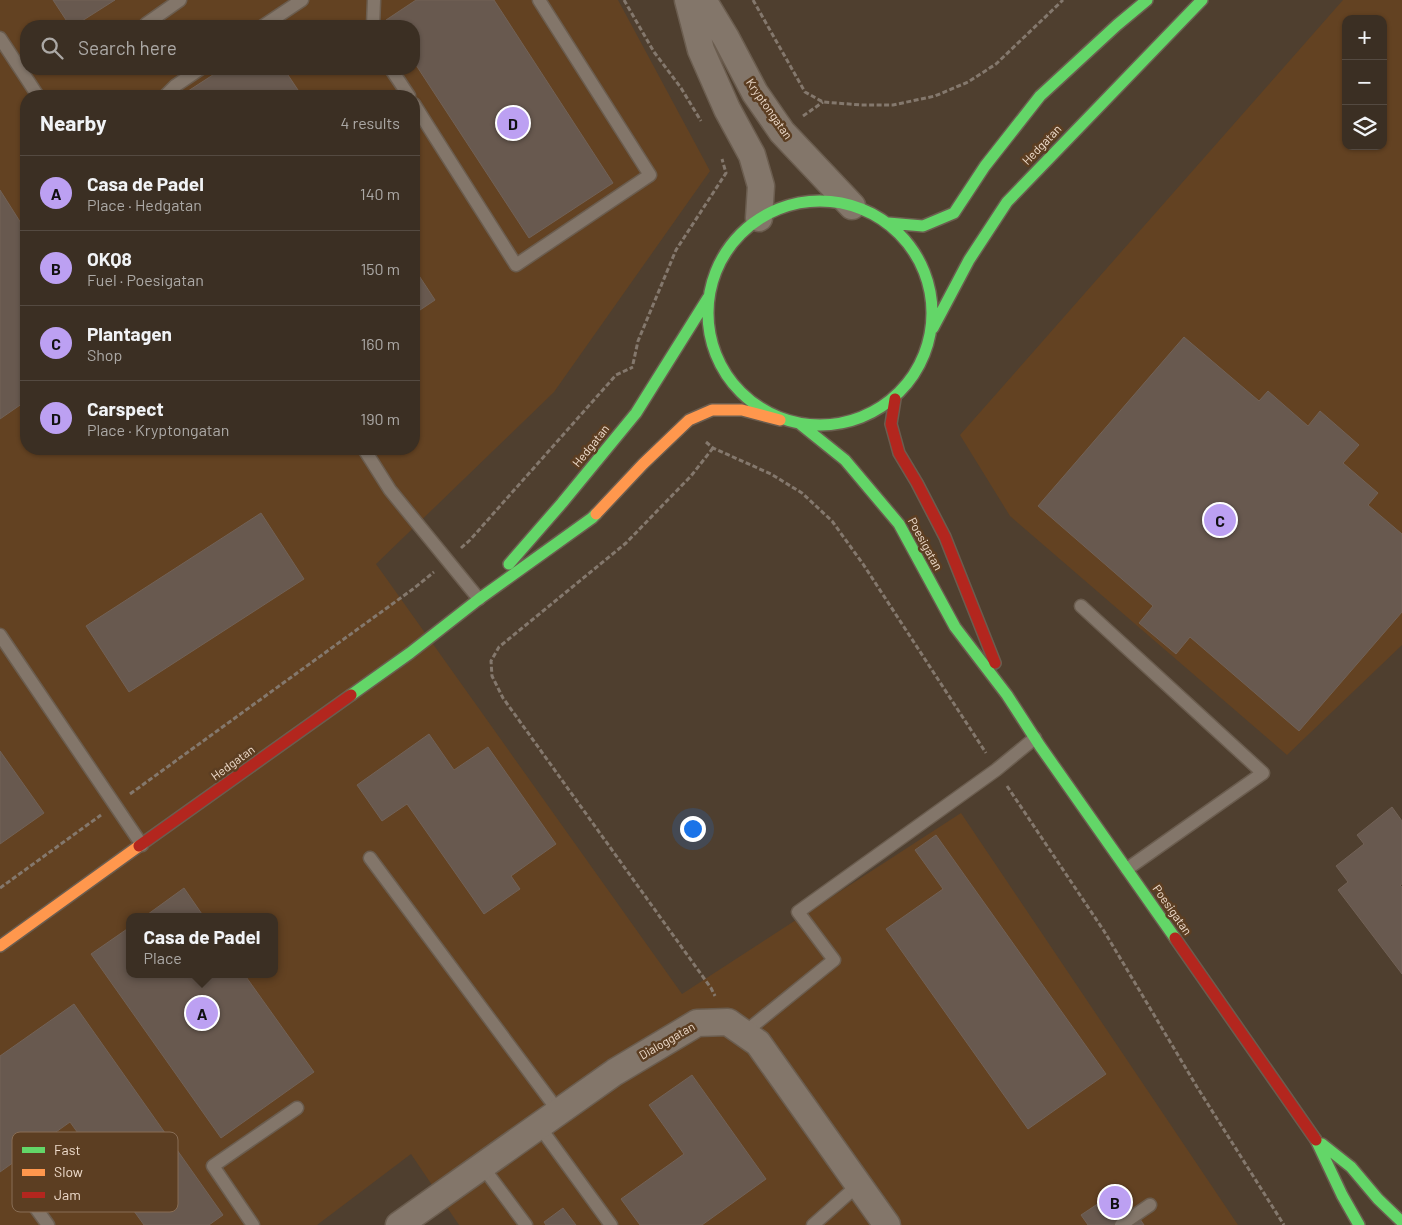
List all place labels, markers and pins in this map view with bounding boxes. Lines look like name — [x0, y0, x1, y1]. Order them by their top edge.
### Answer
pin: D — [497, 104, 529, 142]
pin: C — [1204, 501, 1236, 539]
pin: A — [186, 994, 218, 1032]
pin: B — [1099, 1183, 1131, 1221]

